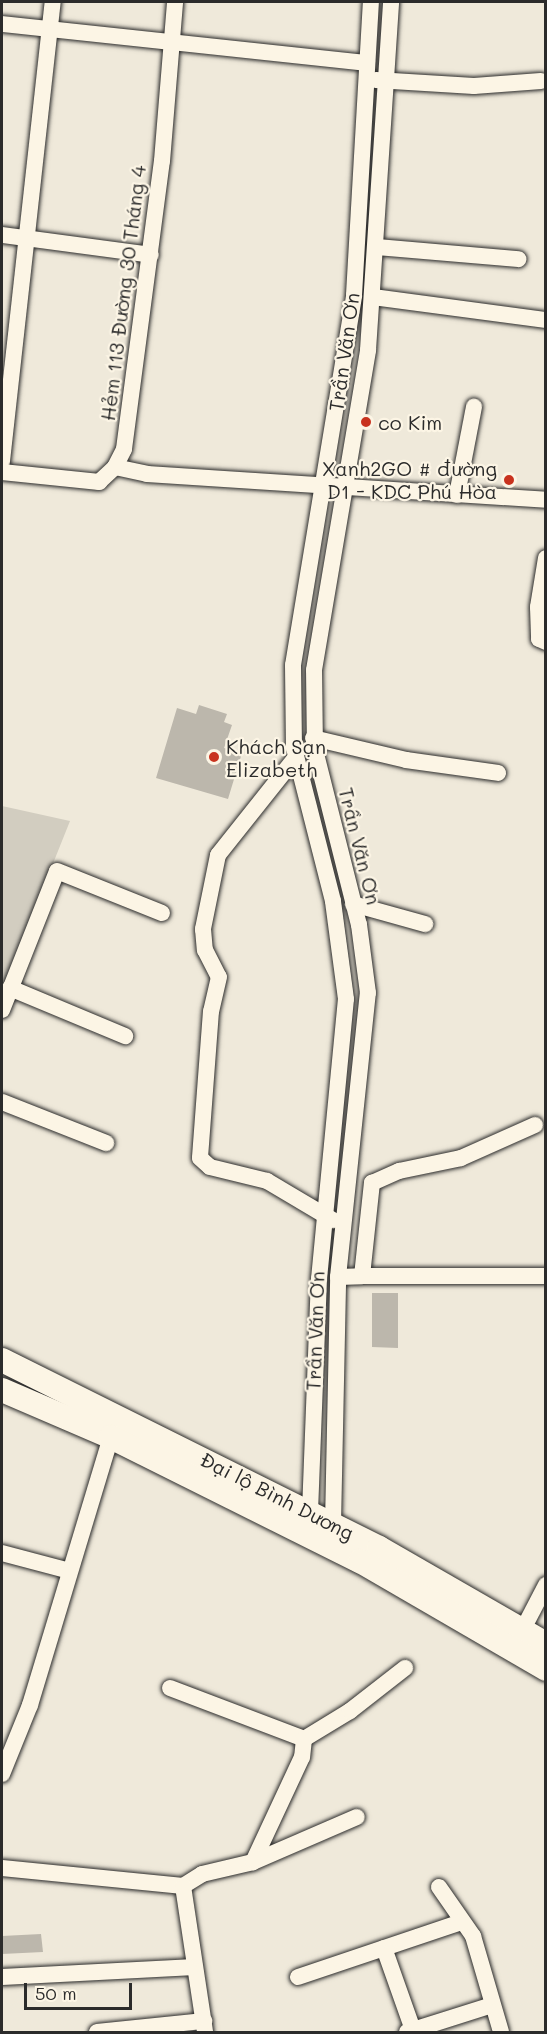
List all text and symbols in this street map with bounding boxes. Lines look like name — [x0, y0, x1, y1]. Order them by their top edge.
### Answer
street label: Hẻm 113 Đường 30 Tháng 4 — [95, 164, 151, 422]
street label: Trần Văn Ơn — [324, 291, 364, 413]
place label: co Kim — [378, 410, 442, 434]
marker: co Kim — [359, 415, 373, 429]
place label: Xanh2GO # đường D1 - KDC Phú Hòa — [322, 456, 497, 503]
marker: Xanh2GO # đường D1 - KDC Phú Hòa — [502, 473, 516, 487]
place label: Khách Sạn Elizabeth — [226, 734, 326, 781]
marker: Khách Sạn Elizabeth — [207, 750, 221, 764]
street label: Trần Văn Ơn — [334, 785, 386, 907]
street label: Trần Văn Ơn — [301, 1271, 329, 1391]
street label: Đại lộ Bình Dương — [196, 1447, 358, 1545]
scale bar — [27, 1971, 135, 2009]
text: 50 m — [35, 1981, 77, 2005]

